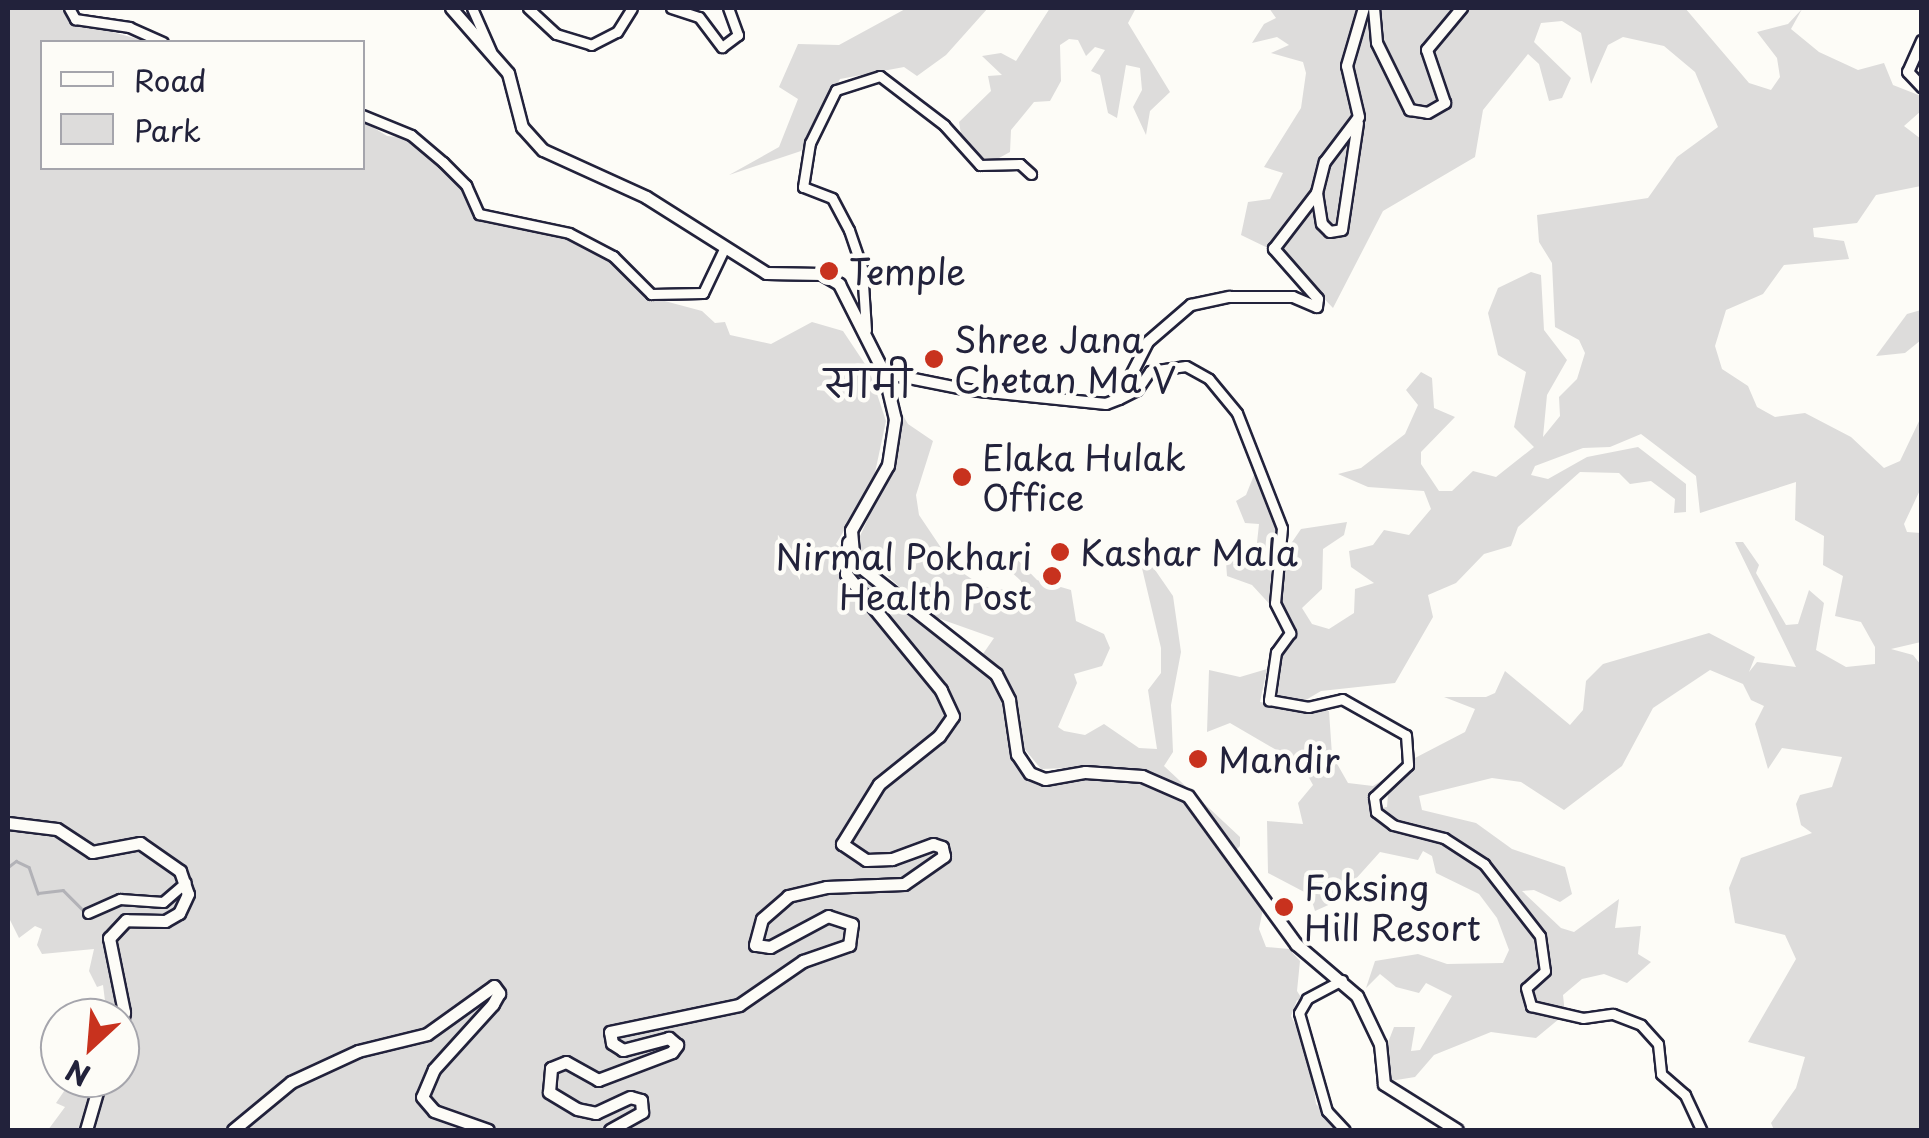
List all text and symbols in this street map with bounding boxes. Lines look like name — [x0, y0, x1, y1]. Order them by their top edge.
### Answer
legend — [40, 40, 365, 170]
text: Road — [134, 57, 207, 102]
text: Park — [134, 107, 201, 152]
place label: Temple — [849, 250, 966, 292]
marker: Temple — [818, 260, 840, 282]
place label: Shree Jana Chetan Ma V — [954, 318, 1177, 400]
marker: Shree Jana Chetan Ma V — [923, 348, 945, 370]
district label: सामी — [824, 359, 912, 405]
place label: Elaka Hulak Office — [982, 436, 1190, 518]
marker: Elaka Hulak Office — [951, 466, 973, 488]
place label: Kashar Mala — [1080, 531, 1297, 573]
place label: Nirmal Pokhari Health Post — [775, 535, 1032, 617]
marker: Kashar Mala — [1049, 541, 1071, 563]
marker: Nirmal Pokhari Health Post — [1041, 565, 1063, 587]
place label: Mandir — [1218, 738, 1340, 780]
marker: Mandir — [1187, 748, 1209, 770]
place label: Foksing Hill Resort — [1304, 866, 1480, 948]
marker: Foksing Hill Resort — [1273, 896, 1295, 918]
north arrow — [40, 998, 140, 1098]
text: N — [58, 1049, 97, 1098]

